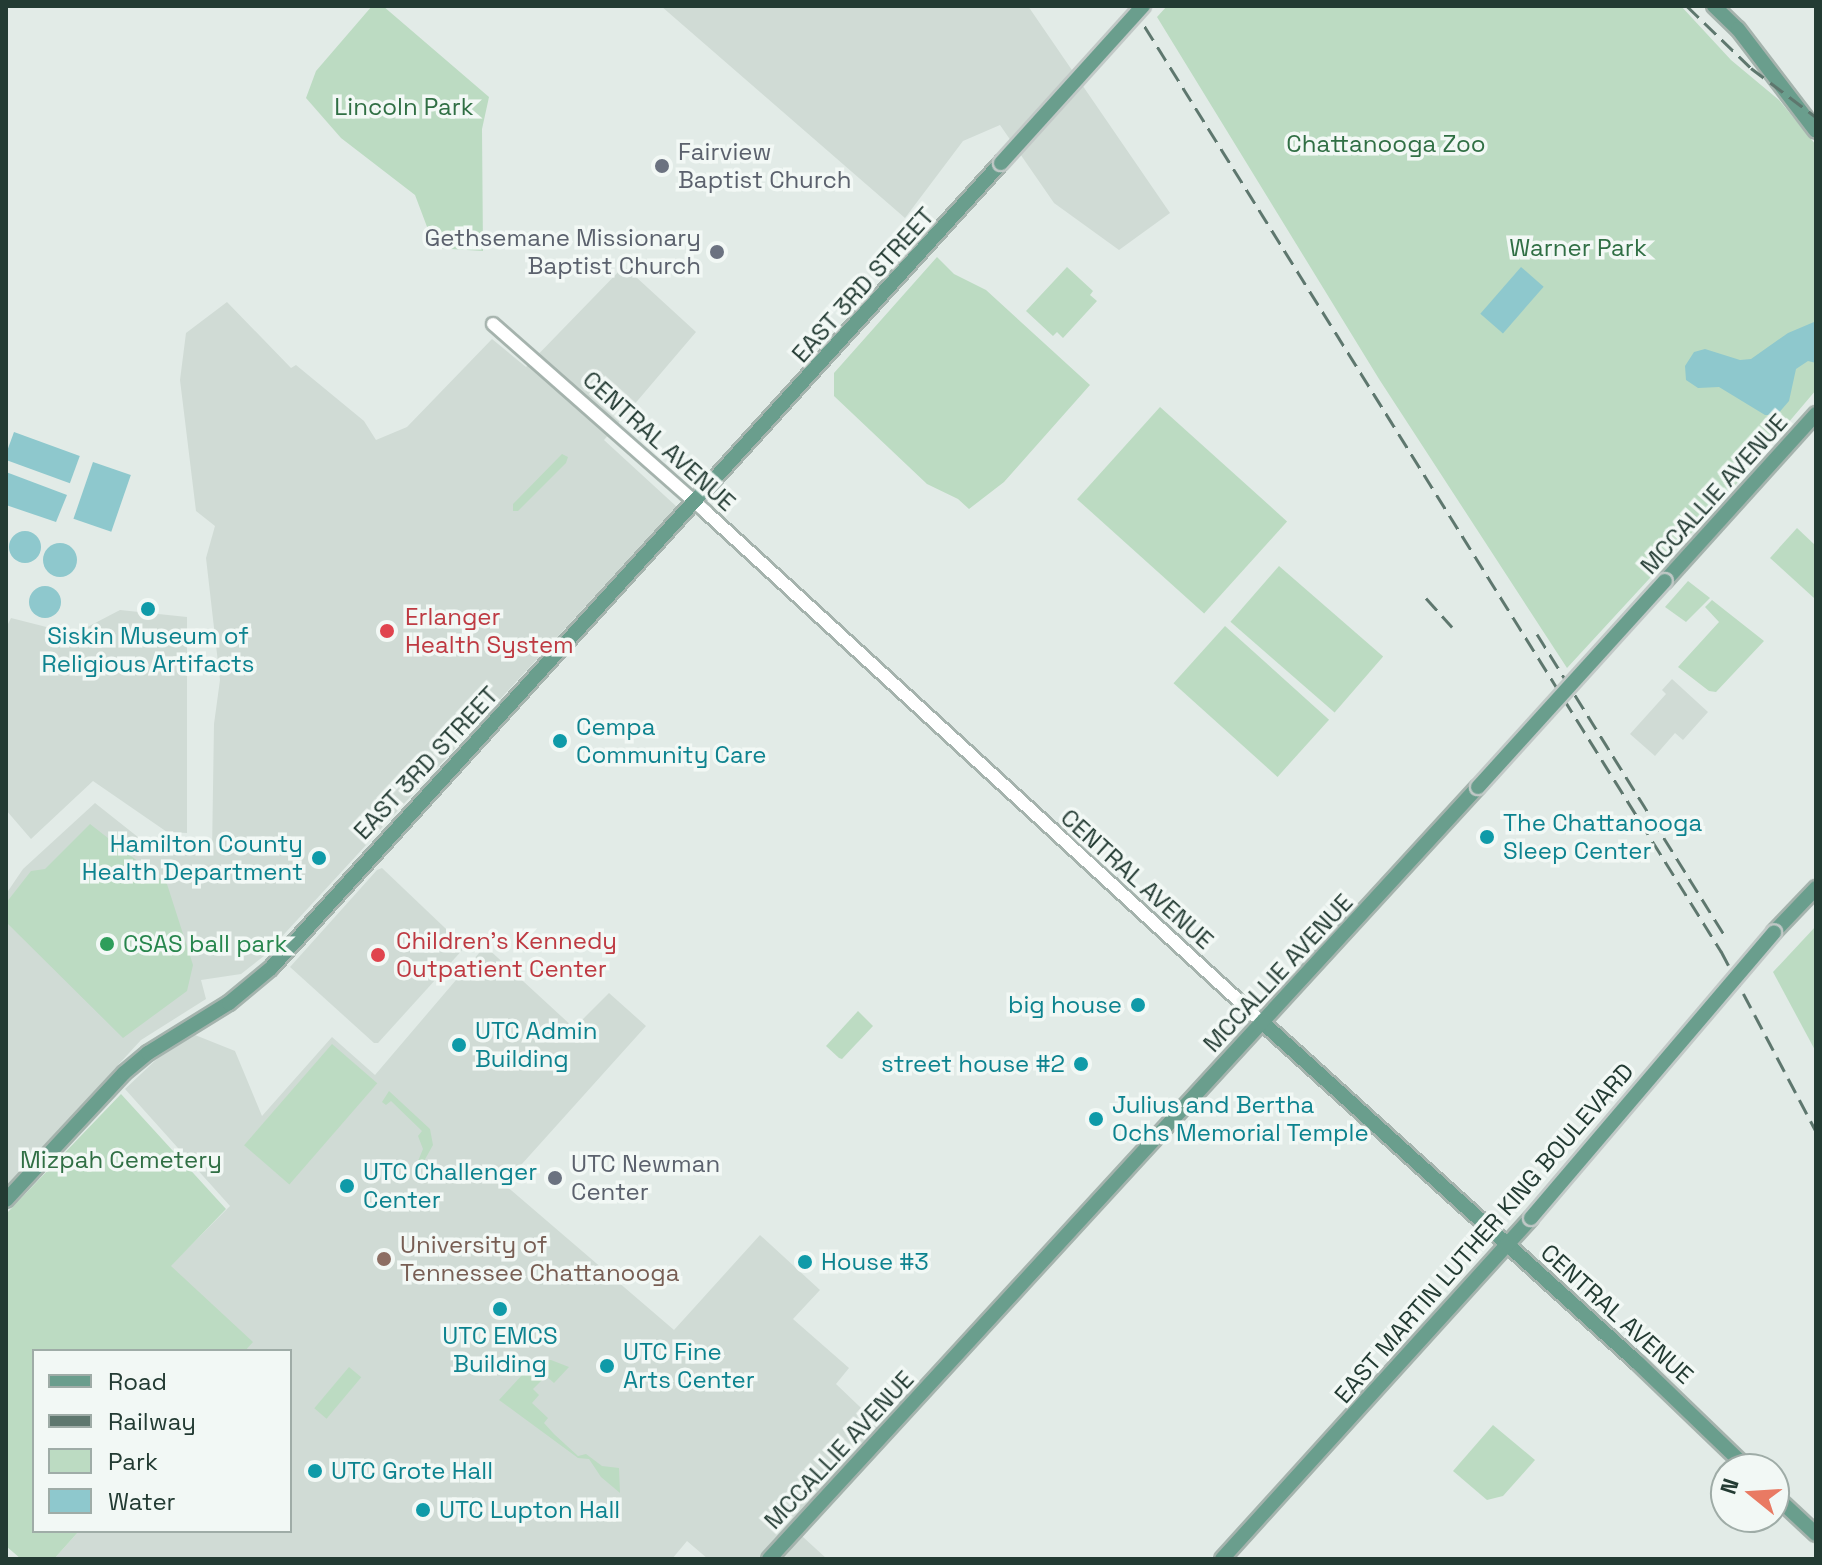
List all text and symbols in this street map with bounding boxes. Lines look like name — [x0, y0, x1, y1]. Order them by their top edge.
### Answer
park label: Lincoln Park — [334, 93, 474, 121]
park label: Chattanooga Zoo — [1286, 130, 1486, 158]
place label: Fairview Baptist Church — [678, 138, 851, 194]
marker: Fairview Baptist Church — [653, 157, 671, 175]
street label: EAST 3RD STREET — [786, 201, 940, 369]
place label: Gethsemane Missionary Baptist Church — [424, 224, 701, 280]
park label: Warner Park — [1509, 234, 1647, 262]
marker: Gethsemane Missionary Baptist Church — [708, 243, 726, 261]
street label: CENTRAL AVENUE — [576, 365, 742, 517]
street label: MCCALLIE AVENUE — [1634, 408, 1794, 580]
marker: Siskin Museum of Religious Artifacts — [139, 600, 157, 618]
place label: Erlanger Health System — [405, 603, 574, 659]
marker: Erlanger Health System — [376, 620, 398, 642]
place label: Siskin Museum of Religious Artifacts — [41, 622, 255, 678]
street label: EAST 3RD STREET — [348, 680, 504, 846]
place label: Cempa Community Care — [576, 713, 767, 769]
marker: Cempa Community Care — [551, 732, 569, 750]
street label: CENTRAL AVENUE — [1054, 803, 1220, 955]
place label: The Chattanooga Sleep Center — [1503, 809, 1702, 865]
marker: The Chattanooga Sleep Center — [1478, 828, 1496, 846]
place label: Hamilton County Health Department — [82, 830, 303, 886]
marker: Hamilton County Health Department — [310, 849, 328, 867]
street label: MCCALLIE AVENUE — [1197, 888, 1359, 1058]
place label: Children's Kennedy Outpatient Center — [396, 927, 617, 983]
place label: CSAS ball park — [123, 930, 287, 958]
marker: CSAS ball park — [98, 935, 116, 953]
marker: Children's Kennedy Outpatient Center — [367, 944, 389, 966]
place label: big house — [1008, 991, 1122, 1019]
marker: big house — [1129, 996, 1147, 1014]
place label: UTC Admin Building — [475, 1017, 598, 1073]
marker: UTC Admin Building — [450, 1036, 468, 1054]
place label: street house #2 — [881, 1050, 1065, 1078]
marker: street house #2 — [1072, 1055, 1090, 1073]
street label: EAST MARTIN LUTHER KING BOULEVARD — [1328, 1057, 1640, 1409]
place label: Julius and Bertha Ochs Memorial Temple — [1112, 1091, 1369, 1147]
marker: Julius and Bertha Ochs Memorial Temple — [1087, 1110, 1105, 1128]
park label: Mizpah Cemetery — [20, 1146, 222, 1174]
place label: UTC Newman Center — [571, 1150, 720, 1206]
place label: UTC Challenger Center — [363, 1158, 537, 1214]
marker: UTC Newman Center — [546, 1169, 564, 1187]
marker: UTC Challenger Center — [338, 1177, 356, 1195]
place label: University of Tennessee Chattanooga — [400, 1231, 679, 1287]
street label: CENTRAL AVENUE — [1534, 1238, 1700, 1390]
place label: House #3 — [821, 1248, 929, 1276]
marker: University of Tennessee Chattanooga — [375, 1250, 393, 1268]
marker: House #3 — [796, 1253, 814, 1271]
marker: UTC EMCS Building — [491, 1300, 509, 1318]
place label: UTC EMCS Building — [442, 1322, 558, 1378]
place label: UTC Fine Arts Center — [623, 1338, 755, 1394]
legend — [32, 1349, 292, 1533]
marker: UTC Fine Arts Center — [598, 1357, 616, 1375]
street label: MCCALLIE AVENUE — [758, 1365, 920, 1535]
text: Road — [108, 1366, 167, 1397]
text: Railway — [108, 1406, 196, 1437]
text: Park — [108, 1446, 158, 1477]
north arrow — [1710, 1453, 1790, 1533]
place label: UTC Grote Hall — [331, 1457, 493, 1485]
marker: UTC Grote Hall — [306, 1462, 324, 1480]
text: N — [1713, 1475, 1745, 1498]
text: Water — [108, 1486, 176, 1517]
place label: UTC Lupton Hall — [439, 1496, 620, 1524]
marker: UTC Lupton Hall — [414, 1501, 432, 1519]

